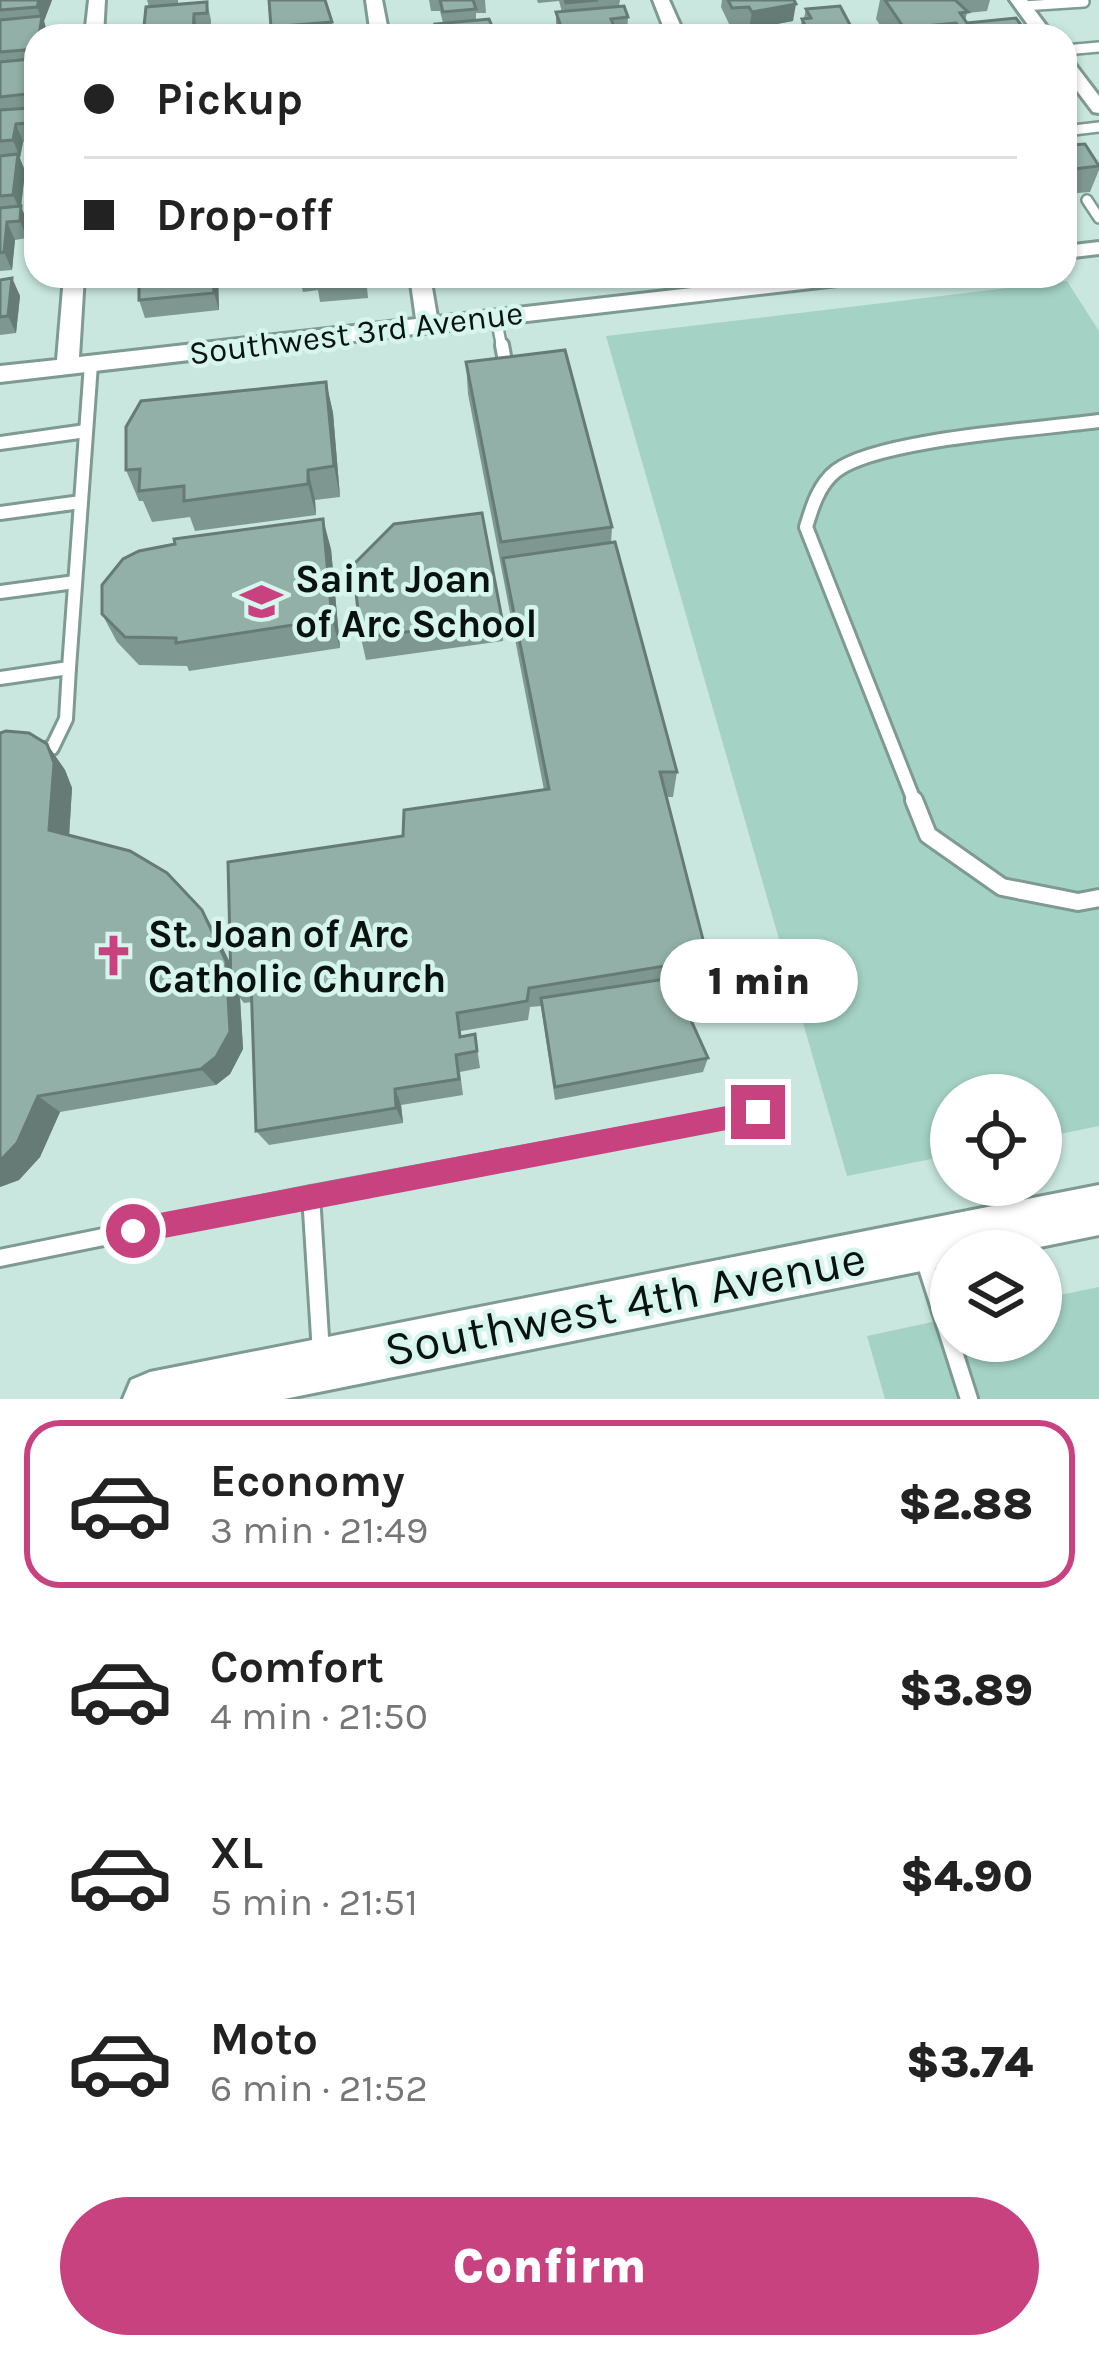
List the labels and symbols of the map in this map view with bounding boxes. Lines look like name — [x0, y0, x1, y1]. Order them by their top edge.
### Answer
street label: Southwest 3rd Avenue — [187, 294, 525, 372]
place label: Saint Joan of Arc School — [295, 556, 537, 647]
school or university icon: Saint Joan of Arc School — [238, 578, 284, 624]
place label: St. Joan of Arc Catholic Church — [148, 911, 446, 1002]
church icon: St. Joan of Arc Catholic Church — [91, 933, 137, 979]
callout: 1 min — [659, 938, 857, 1022]
route end — [731, 1085, 785, 1139]
route start — [106, 1204, 160, 1258]
street label: Southwest 4th Avenue — [380, 1230, 870, 1378]

